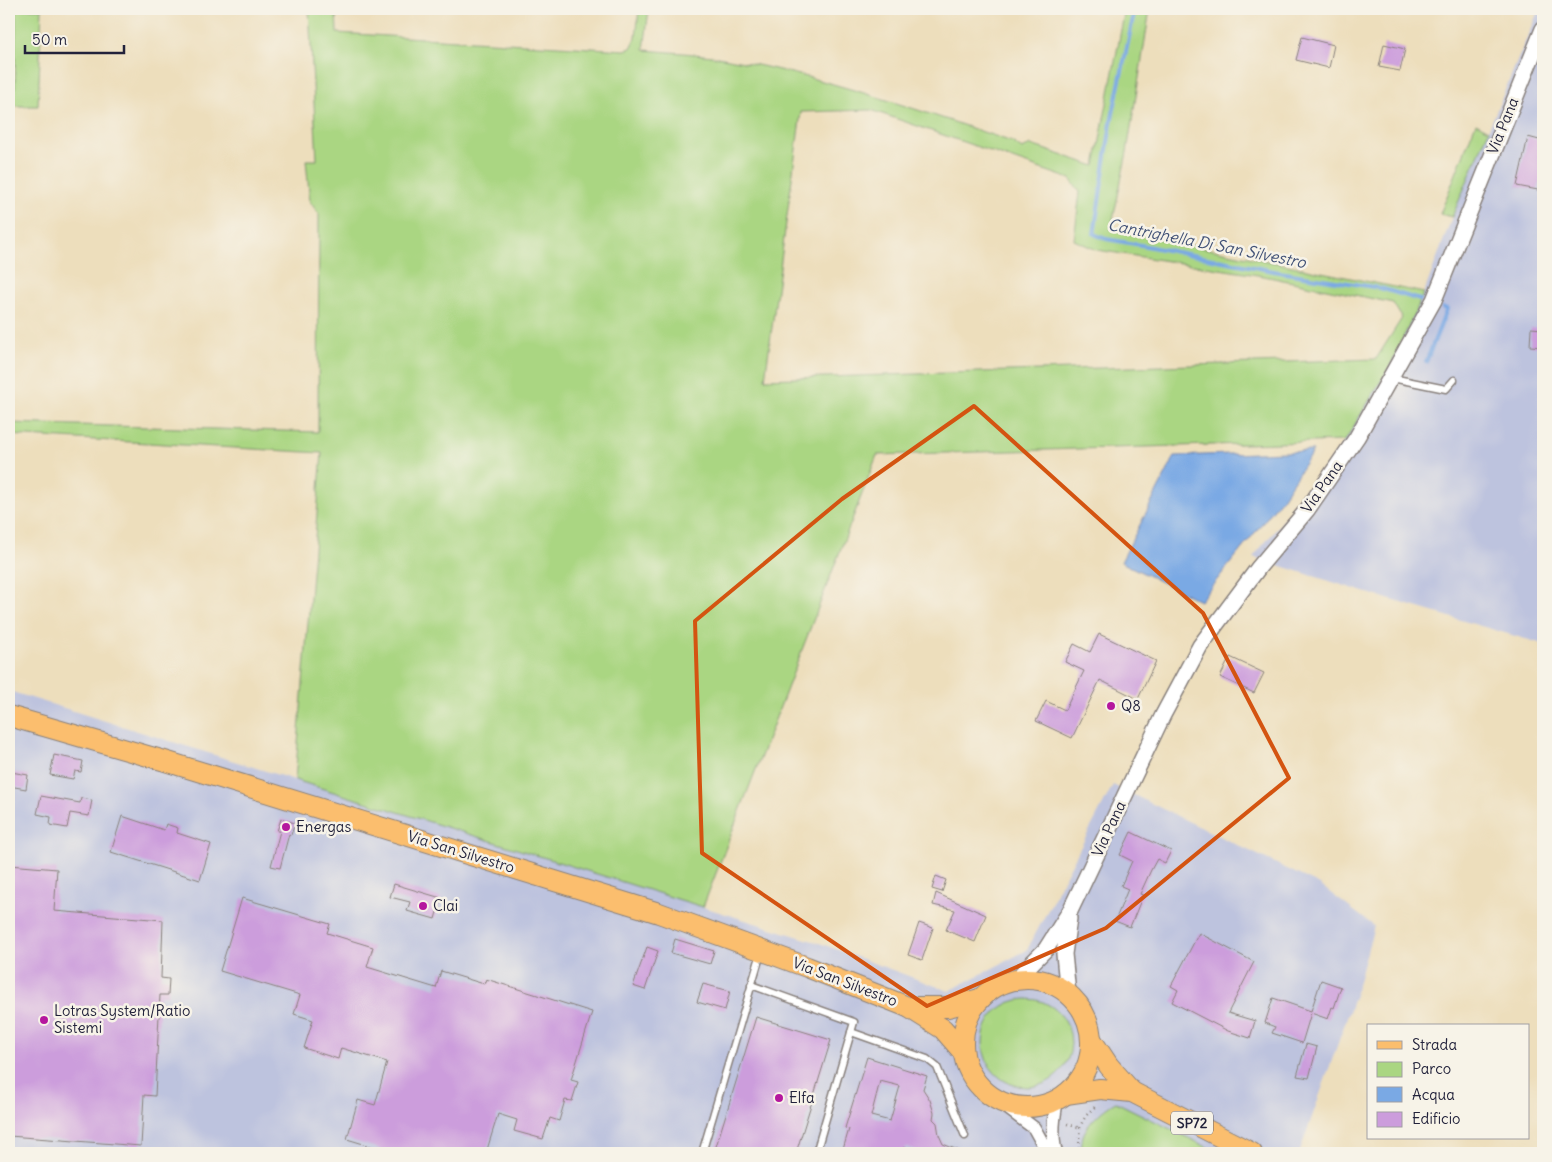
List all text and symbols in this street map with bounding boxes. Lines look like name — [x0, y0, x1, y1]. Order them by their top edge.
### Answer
scale bar — [25, 22, 124, 54]
text: 50 m — [32, 30, 67, 49]
street label: Via Pana — [1483, 94, 1523, 157]
water label: Cantrighella Di San Silvestro — [1106, 214, 1309, 272]
street label: Via Pana — [1297, 457, 1347, 516]
place label: Q8 — [1121, 696, 1141, 715]
marker: Q8 — [1105, 700, 1117, 712]
street label: Via Pana — [1087, 797, 1130, 860]
place label: Energas — [296, 817, 351, 836]
marker: Energas — [280, 821, 292, 833]
street label: Via San Silvestro — [405, 826, 517, 877]
place label: Clai — [433, 896, 458, 915]
marker: Clai — [417, 900, 429, 912]
street label: Via San Silvestro — [790, 953, 900, 1010]
place label: Lotras System/Ratio Sistemi — [54, 1001, 190, 1037]
marker: Lotras System/Ratio Sistemi — [38, 1014, 50, 1026]
legend — [1367, 1024, 1530, 1140]
text: Strada — [1412, 1035, 1457, 1054]
text: Parco — [1412, 1059, 1451, 1078]
text: Acqua — [1412, 1085, 1455, 1104]
place label: Elfa — [789, 1088, 815, 1107]
marker: Elfa — [773, 1092, 785, 1104]
text: Edificio — [1412, 1109, 1460, 1128]
road number: SP72 — [1171, 1112, 1213, 1134]

